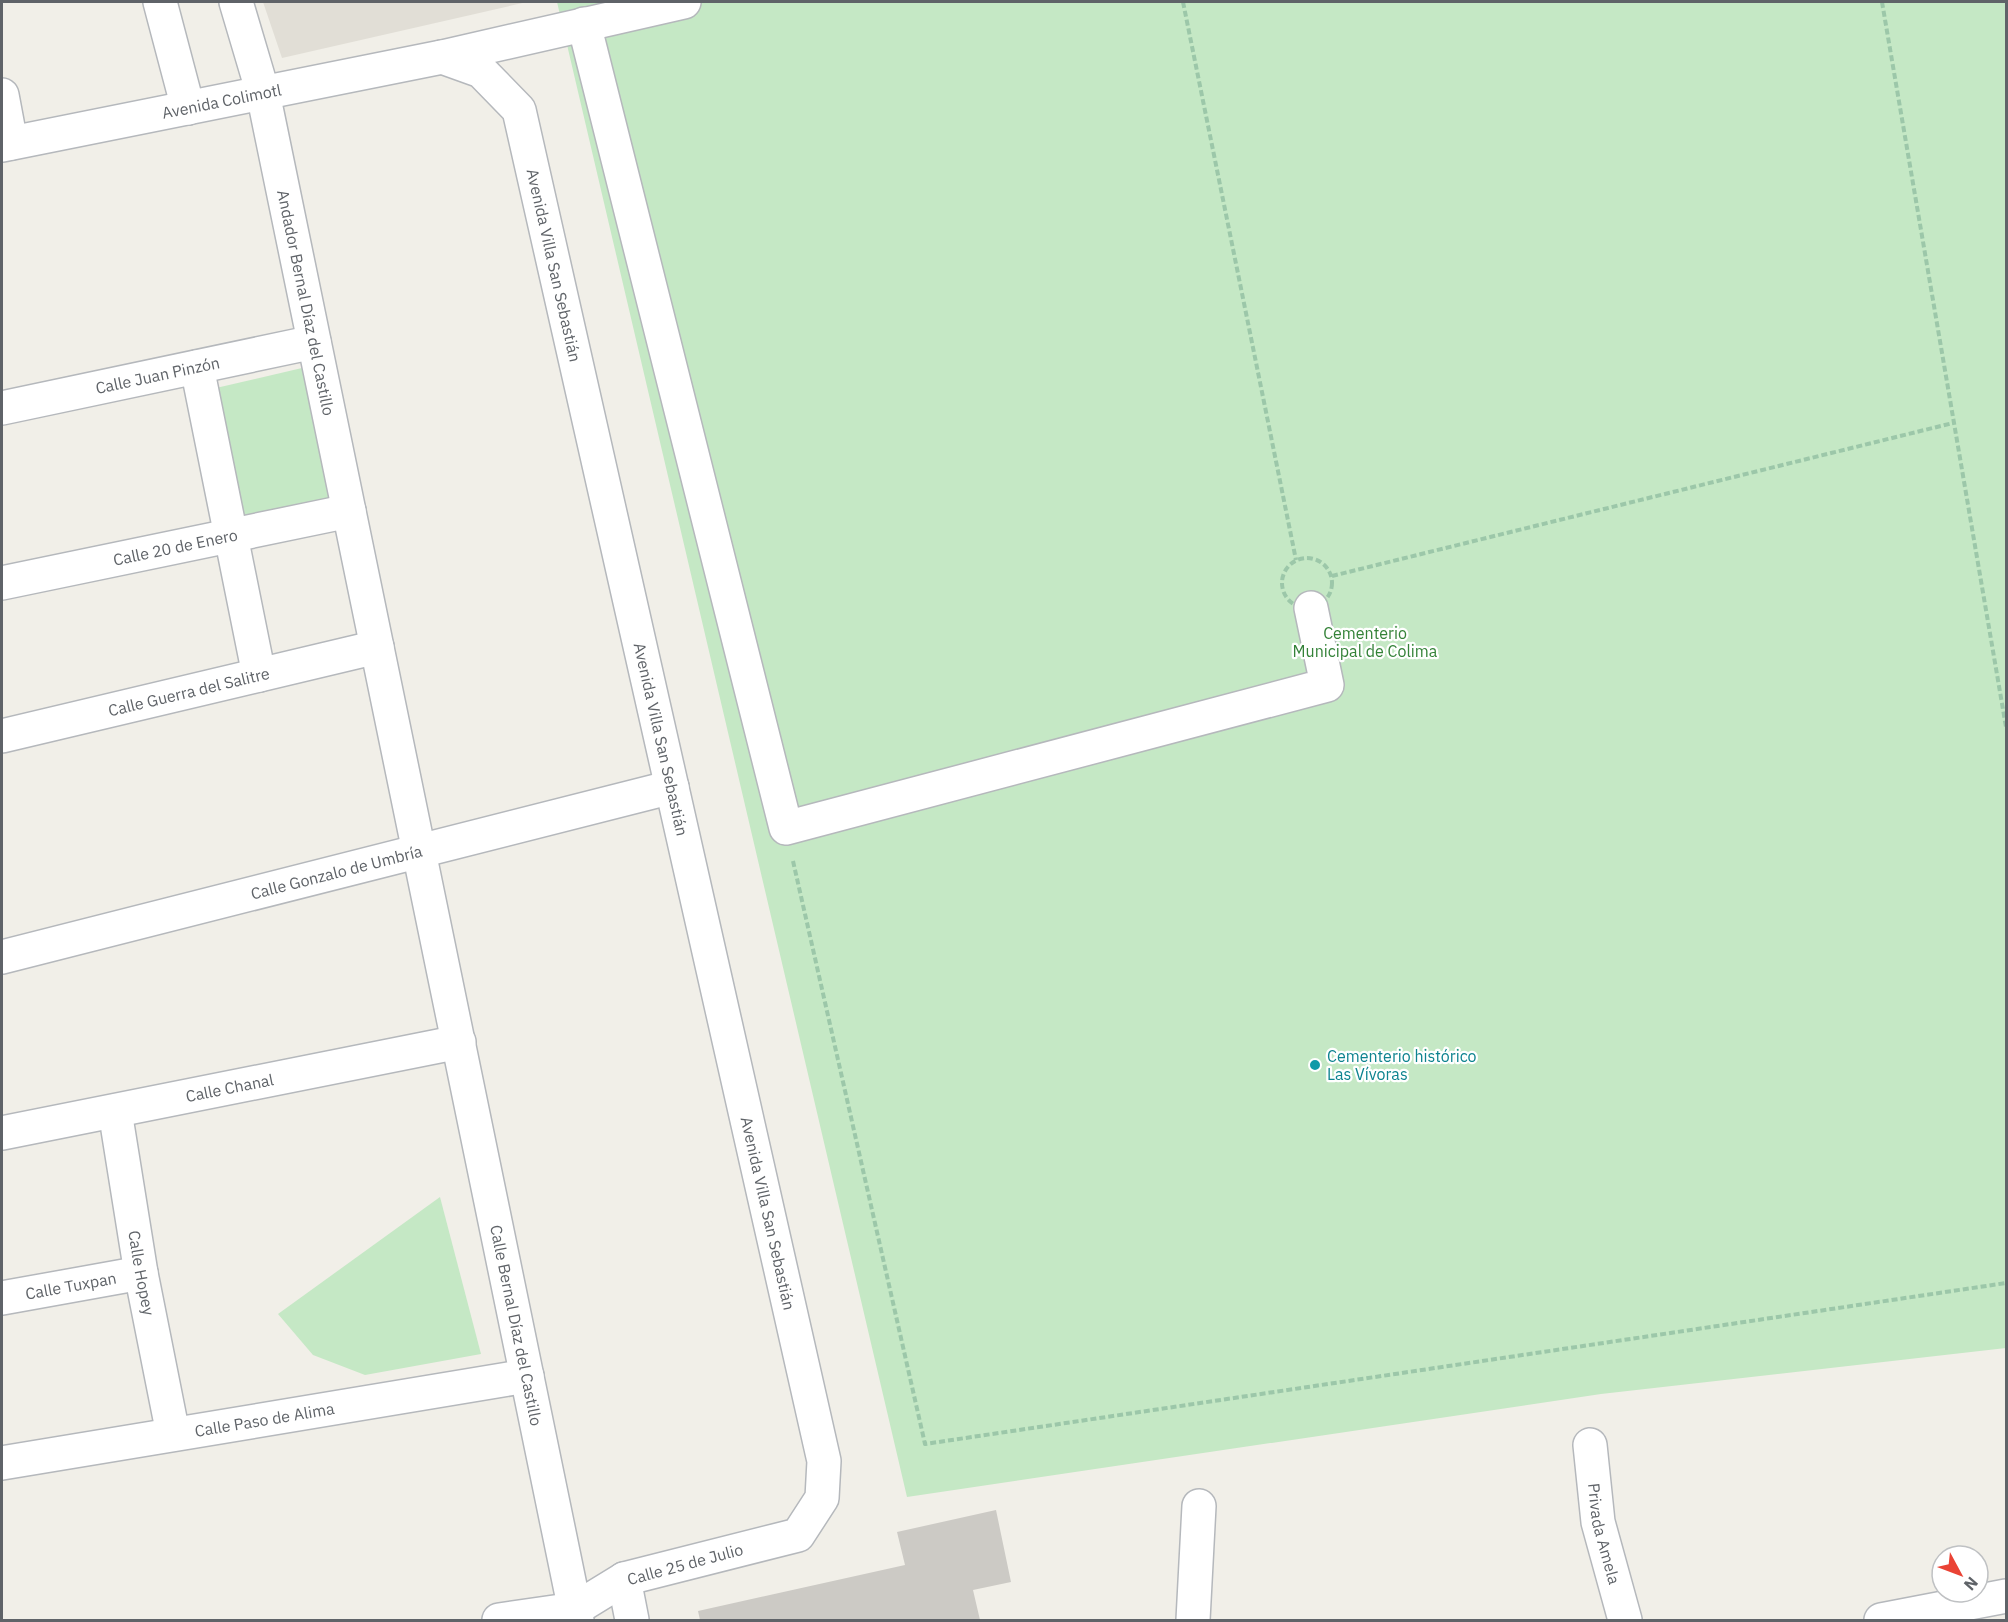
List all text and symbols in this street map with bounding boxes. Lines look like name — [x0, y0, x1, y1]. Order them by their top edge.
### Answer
street label: Avenida Colimotl — [160, 79, 283, 123]
street label: Avenida Villa San Sebastián — [523, 167, 586, 364]
street label: Andador Bernal Díaz del Castillo — [273, 188, 339, 417]
street label: Calle Juan Pinzón — [94, 352, 222, 398]
street label: Calle 20 de Enero — [111, 524, 239, 570]
park label: Cementerio Municipal de Colima — [1293, 623, 1438, 661]
street label: Avenida Villa San Sebastián — [630, 641, 693, 838]
street label: Calle Guerra del Salitre — [106, 663, 272, 720]
street label: Calle Gonzalo de Umbría — [248, 841, 425, 904]
place label: Cementerio histórico Las Vívoras — [1327, 1046, 1477, 1084]
marker: Cementerio histórico Las Vívoras — [1308, 1058, 1322, 1072]
street label: Calle Chanal — [184, 1069, 275, 1106]
street label: Avenida Villa San Sebastián — [737, 1115, 800, 1312]
street label: Calle Bernal Díaz del Castillo — [486, 1223, 547, 1428]
street label: Calle Hopey — [124, 1229, 159, 1317]
street label: Calle Tuxpan — [24, 1268, 118, 1304]
street label: Calle Paso de Alima — [193, 1398, 336, 1441]
street label: Privada Amela — [1584, 1482, 1625, 1587]
street label: Calle 25 de Julio — [625, 1539, 745, 1589]
north arrow — [1930, 1544, 1990, 1604]
text: N — [1960, 1573, 1983, 1595]

